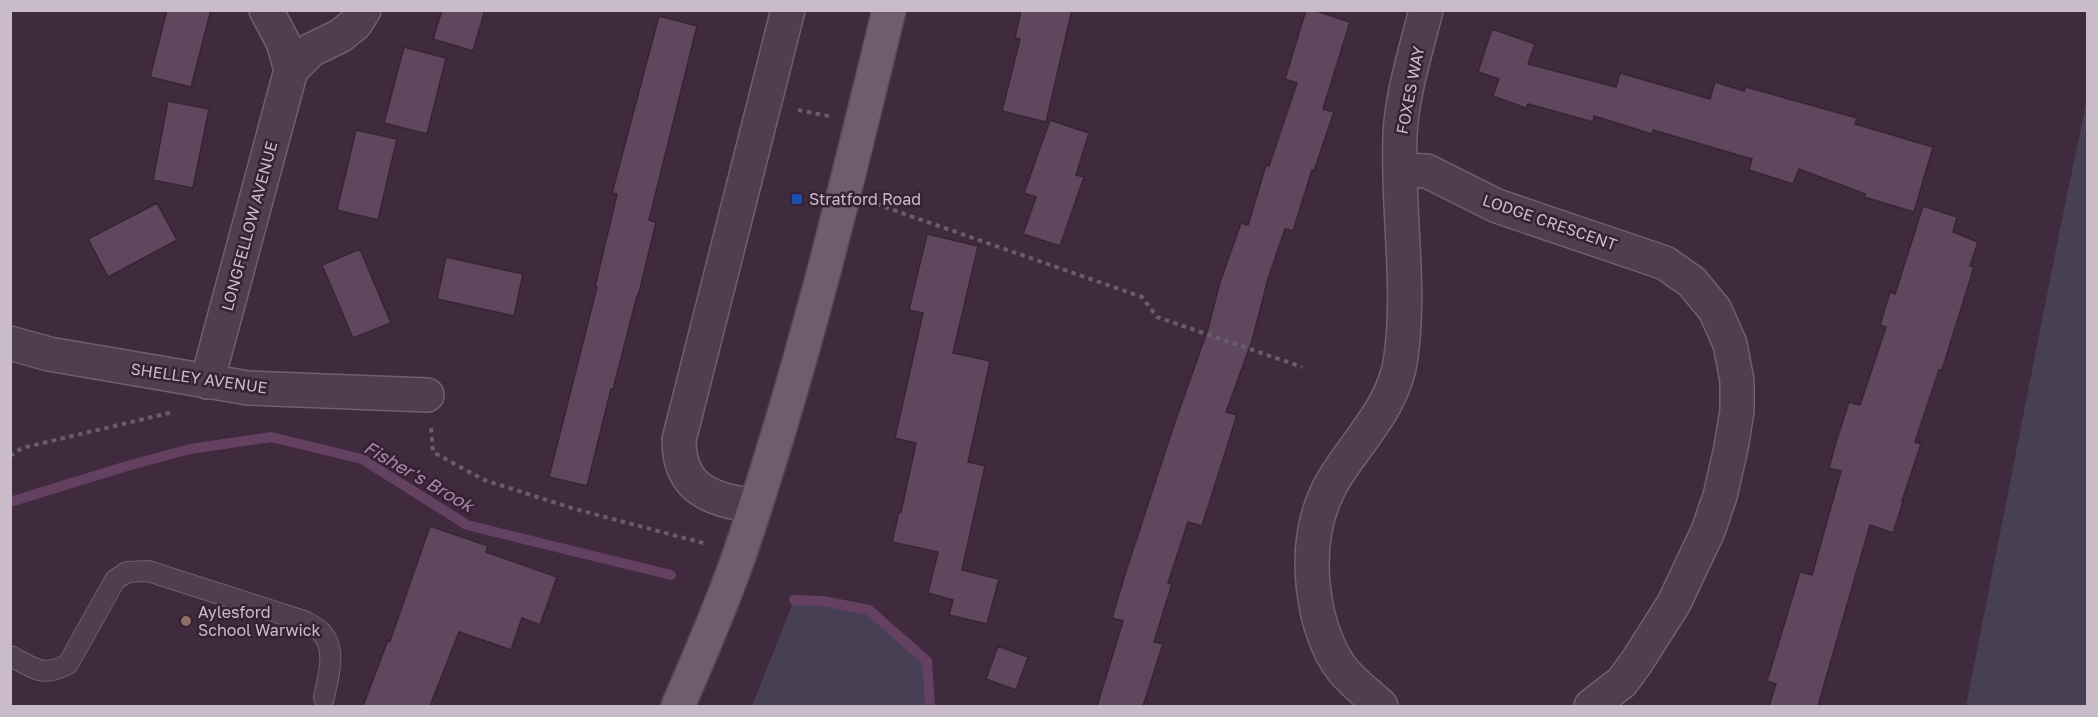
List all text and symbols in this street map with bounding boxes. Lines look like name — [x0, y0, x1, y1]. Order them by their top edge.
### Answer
street label: FOXES WAY — [1392, 44, 1428, 136]
street label: LONGFELLOW AVENUE — [217, 139, 281, 313]
place label: Stratford Road — [809, 189, 921, 209]
street label: LODGE CRESCENT — [1480, 190, 1620, 254]
marker: Stratford Road — [790, 192, 804, 206]
street label: SHELLEY AVENUE — [129, 358, 269, 398]
water label: Fisher's Brook — [360, 436, 479, 517]
place label: Aylesford School Warwick — [198, 602, 320, 640]
marker: Aylesford School Warwick — [179, 614, 193, 628]

